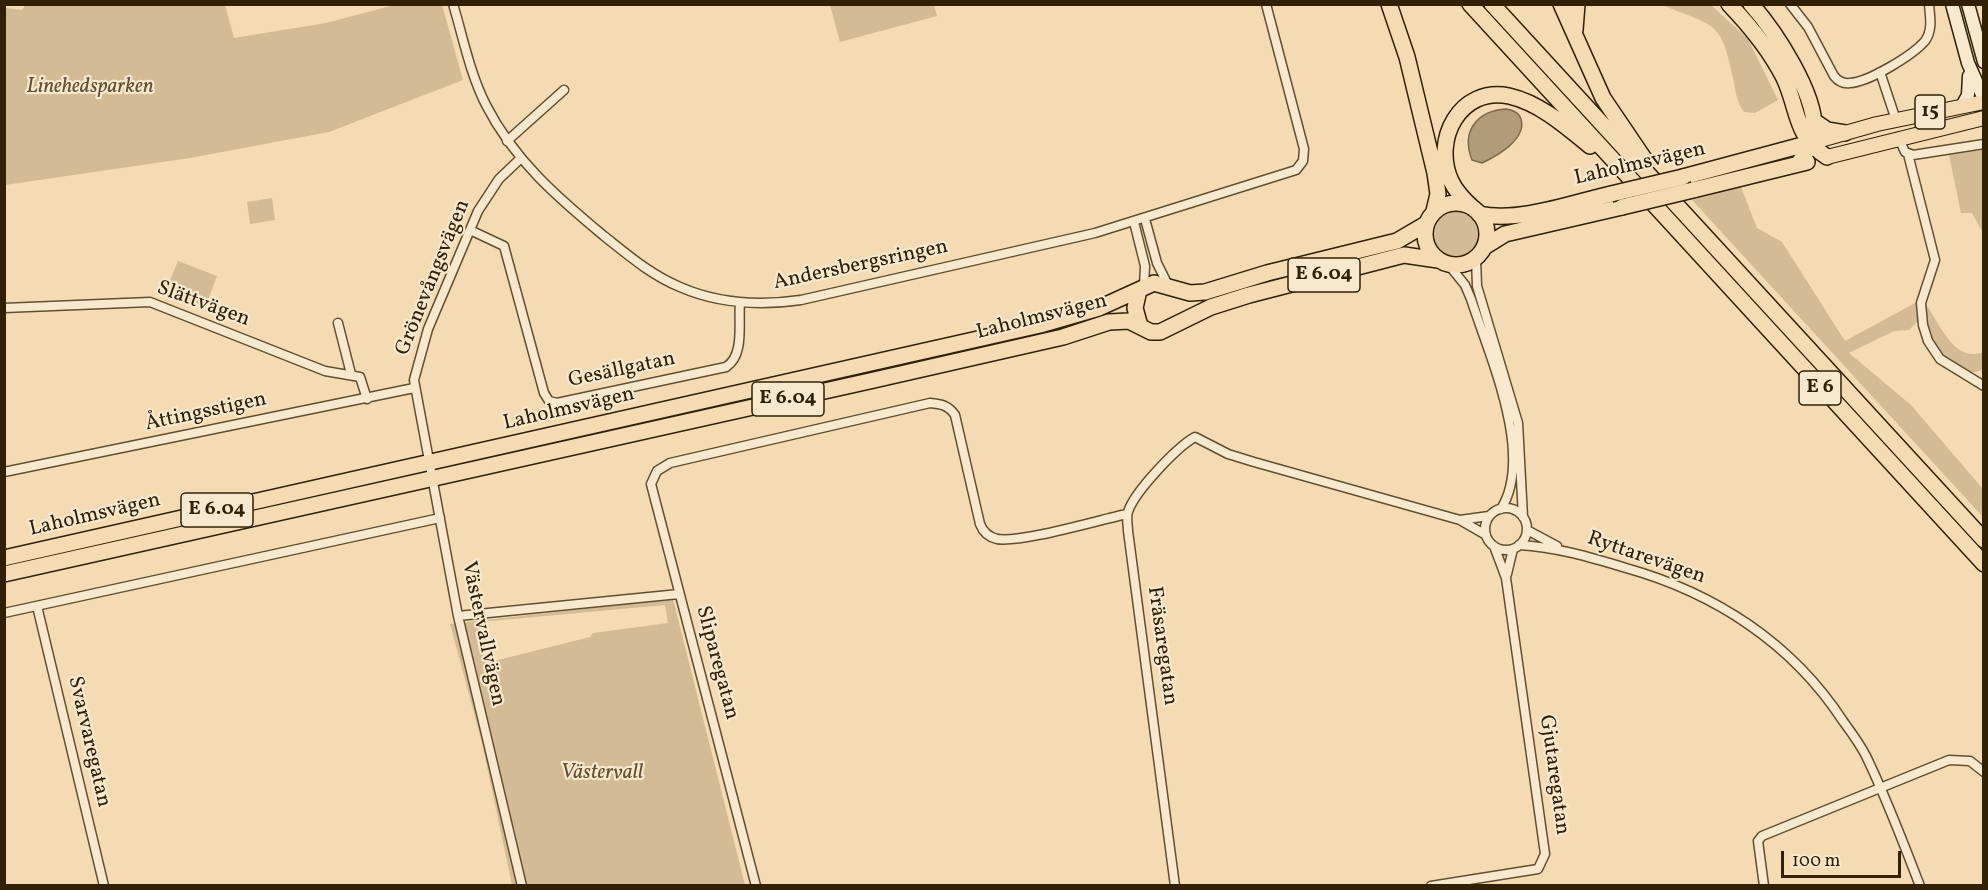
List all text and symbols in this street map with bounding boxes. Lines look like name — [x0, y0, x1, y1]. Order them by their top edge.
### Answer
park label: Linehedsparken — [26, 75, 154, 101]
road number: 15 — [1915, 95, 1945, 129]
street label: Laholmsvägen — [1572, 138, 1708, 192]
street label: Grönevångsvägen — [391, 196, 477, 360]
street label: Andersbergsringen — [771, 235, 951, 297]
road number: E 6.04 — [1288, 258, 1360, 292]
street label: Slättvägen — [153, 277, 253, 333]
street label: Laholmsvägen — [974, 290, 1110, 346]
street label: Gesällgatan — [566, 347, 678, 395]
road number: E 6 — [1799, 371, 1841, 405]
road number: E 6.04 — [752, 382, 824, 416]
street label: Laholmsvägen — [501, 383, 637, 437]
street label: Åttingsstigen — [143, 388, 269, 438]
street label: Laholmsvägen — [27, 489, 163, 543]
road number: E 6.04 — [181, 493, 253, 527]
street label: Ryttarevägen — [1584, 527, 1708, 591]
street label: Västervallvägen — [454, 559, 510, 709]
street label: Fräsaregatan — [1140, 585, 1182, 707]
street label: Sliparegatan — [689, 603, 743, 723]
street label: Svarvaregatan — [61, 674, 115, 810]
street label: Gjutaregatan — [1532, 713, 1574, 837]
park label: Västervall — [561, 761, 643, 787]
scale bar — [1784, 839, 1904, 877]
text: 100 m — [1792, 849, 1841, 874]

